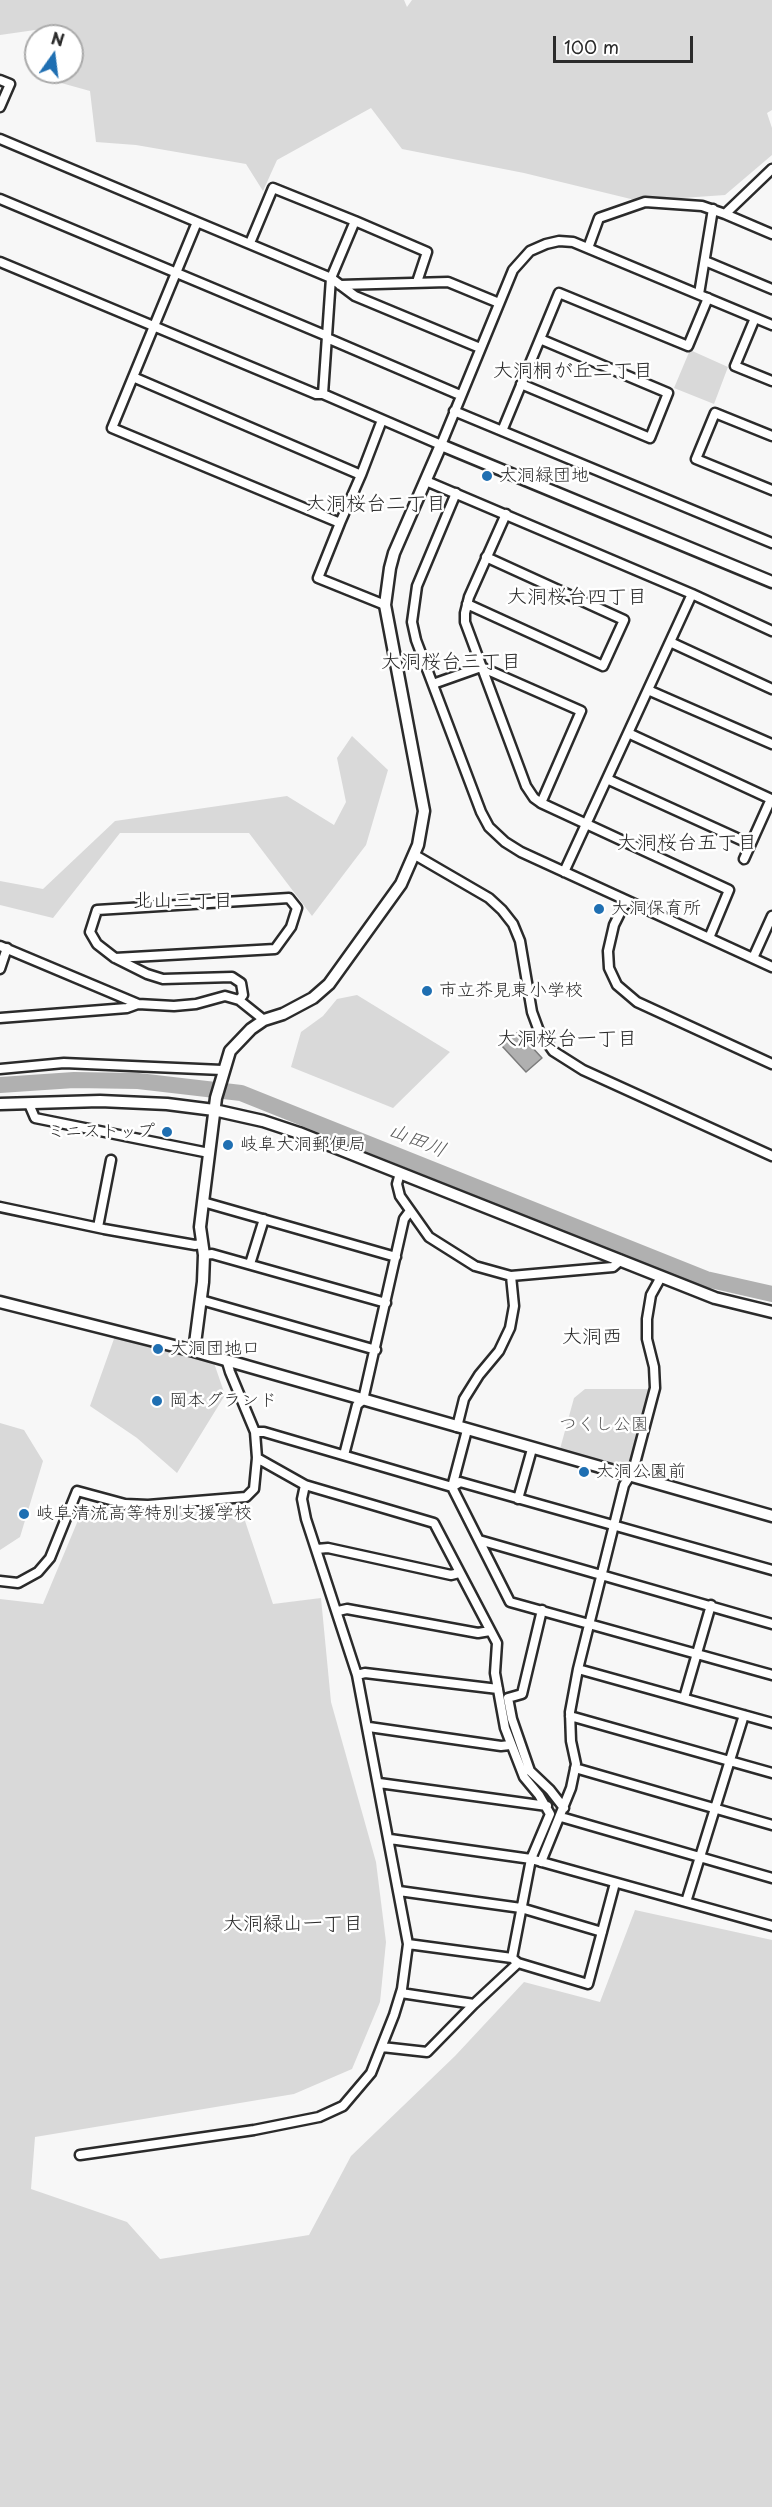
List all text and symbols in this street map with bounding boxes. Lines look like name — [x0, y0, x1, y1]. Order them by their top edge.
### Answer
north arrow — [24, 24, 84, 84]
scale bar — [556, 24, 696, 62]
text: N — [49, 25, 67, 52]
text: 100 m — [564, 33, 619, 60]
district label: 大洞桐が丘二丁目 — [493, 359, 653, 383]
place label: 大洞緑団地 — [499, 465, 589, 487]
marker: 大洞緑団地 — [480, 469, 494, 483]
district label: 大洞桜台二丁目 — [306, 492, 446, 516]
district label: 大洞桜台四丁目 — [507, 585, 647, 609]
district label: 大洞桜台三丁目 — [381, 650, 521, 674]
district label: 大洞桜台五丁目 — [617, 831, 757, 855]
district label: 北山三丁目 — [133, 889, 233, 913]
place label: 大洞保育所 — [611, 898, 701, 920]
marker: 大洞保育所 — [592, 902, 606, 916]
place label: 市立芥見東小学校 — [439, 980, 583, 1002]
marker: 市立芥見東小学校 — [420, 984, 434, 998]
district label: 大洞桜台一丁目 — [497, 1027, 637, 1051]
water label: 山田川 — [385, 1119, 449, 1163]
place label: ミニストップ — [47, 1121, 155, 1143]
marker: ミニストップ — [160, 1125, 174, 1139]
place label: 岐阜大洞郵便局 — [240, 1134, 366, 1156]
marker: 岐阜大洞郵便局 — [221, 1138, 235, 1152]
district label: 大洞西 — [562, 1325, 622, 1349]
place label: 大洞団地口 — [170, 1338, 260, 1360]
marker: 大洞団地口 — [151, 1342, 165, 1356]
place label: 岡本グランド — [169, 1390, 277, 1412]
marker: 岡本グランド — [150, 1394, 164, 1408]
park label: つくし公園 — [559, 1414, 649, 1436]
place label: 大洞公園前 — [596, 1461, 686, 1483]
marker: 大洞公園前 — [577, 1465, 591, 1479]
place label: 岐阜清流高等特別支援学校 — [36, 1503, 252, 1525]
marker: 岐阜清流高等特別支援学校 — [17, 1507, 31, 1521]
district label: 大洞緑山一丁目 — [223, 1912, 363, 1936]

